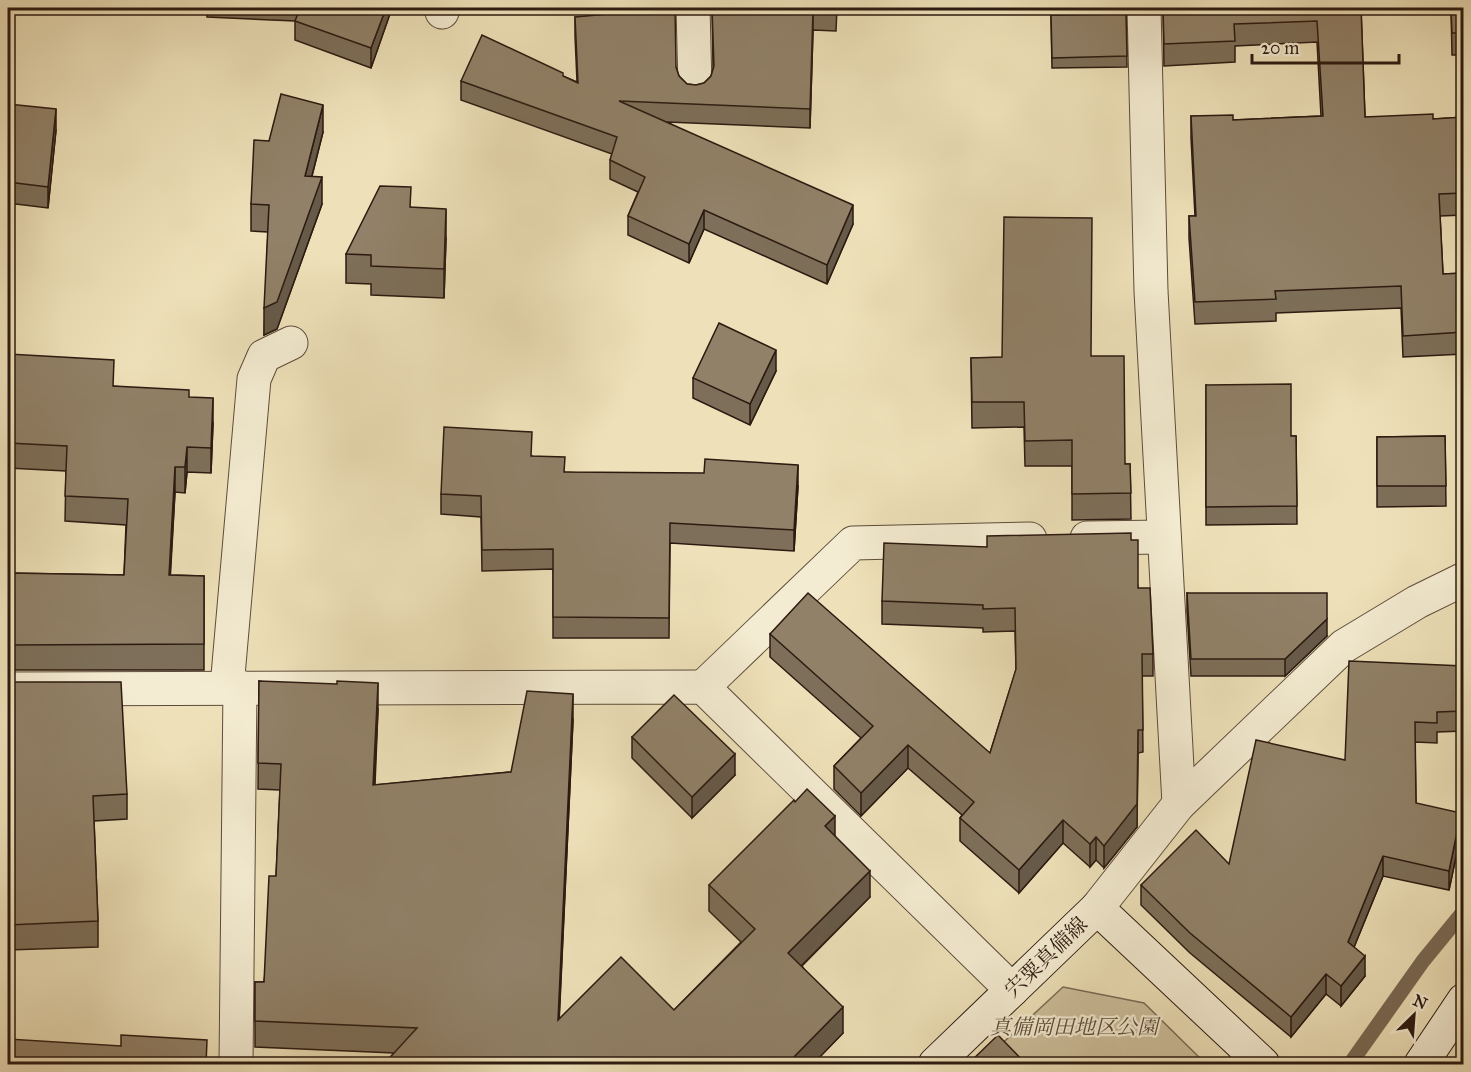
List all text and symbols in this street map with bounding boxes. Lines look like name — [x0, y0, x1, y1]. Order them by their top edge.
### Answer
scale bar — [1252, 27, 1399, 65]
text: 20 m — [1261, 37, 1299, 59]
street label: 宍粟真備線 — [999, 911, 1093, 1003]
north arrow — [1384, 985, 1444, 1045]
text: N — [1410, 990, 1431, 1014]
park label: 真備岡田地区公園 — [990, 1014, 1161, 1040]

